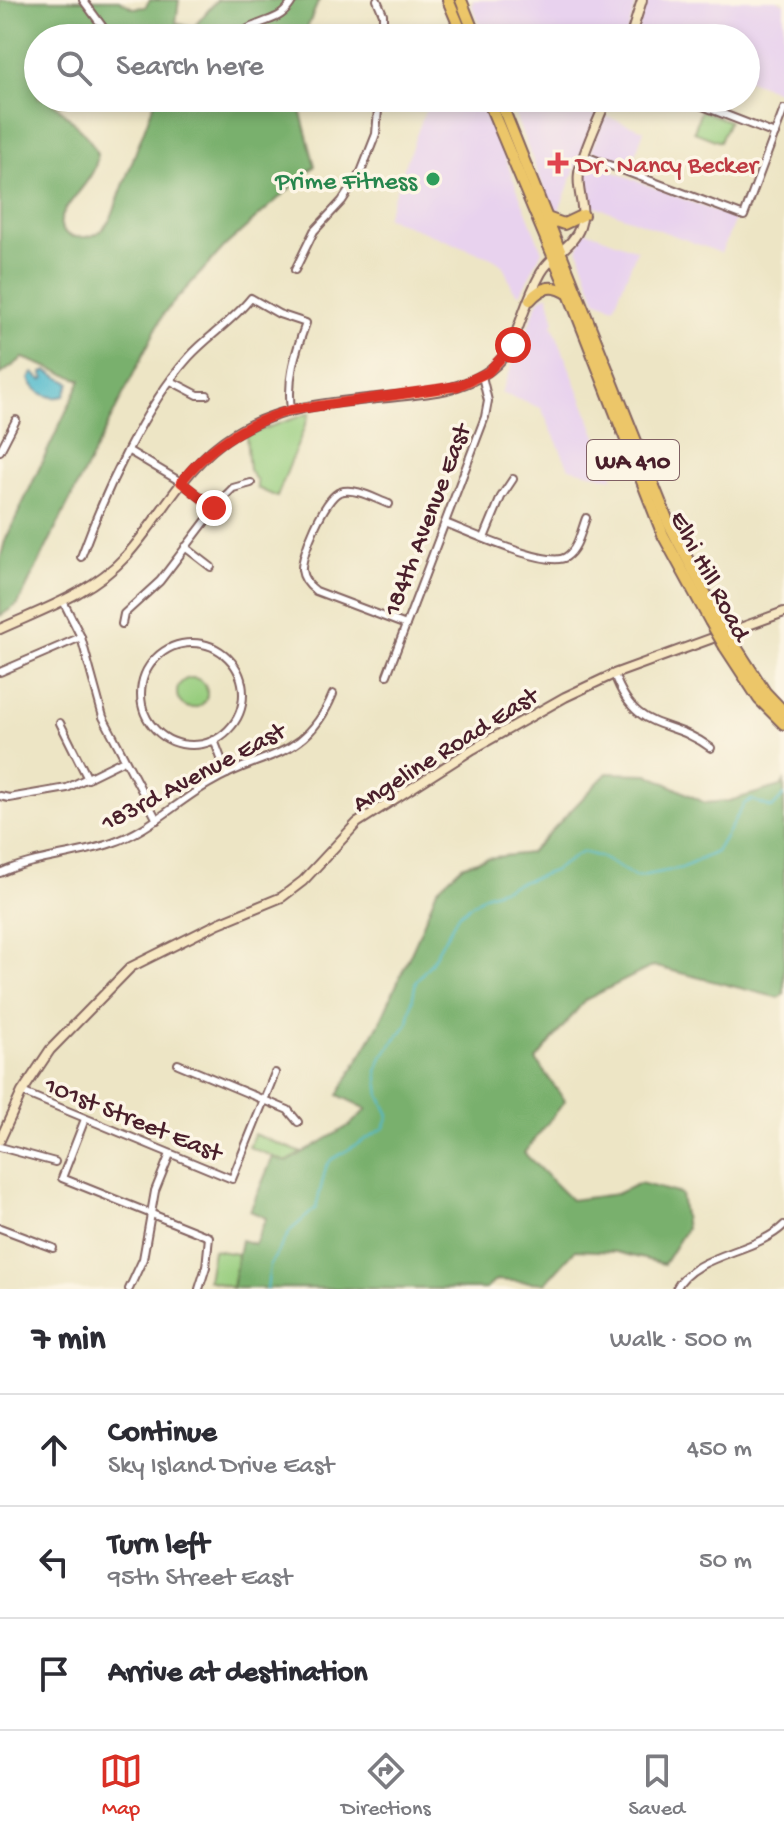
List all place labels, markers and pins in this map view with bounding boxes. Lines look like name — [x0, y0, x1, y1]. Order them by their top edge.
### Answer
marker: Dr. Nancy Becker — [547, 152, 569, 174]
place label: Dr. Nancy Becker — [574, 152, 761, 183]
place label: Prime Fitness — [274, 168, 418, 199]
marker: Prime Fitness — [424, 170, 442, 188]

